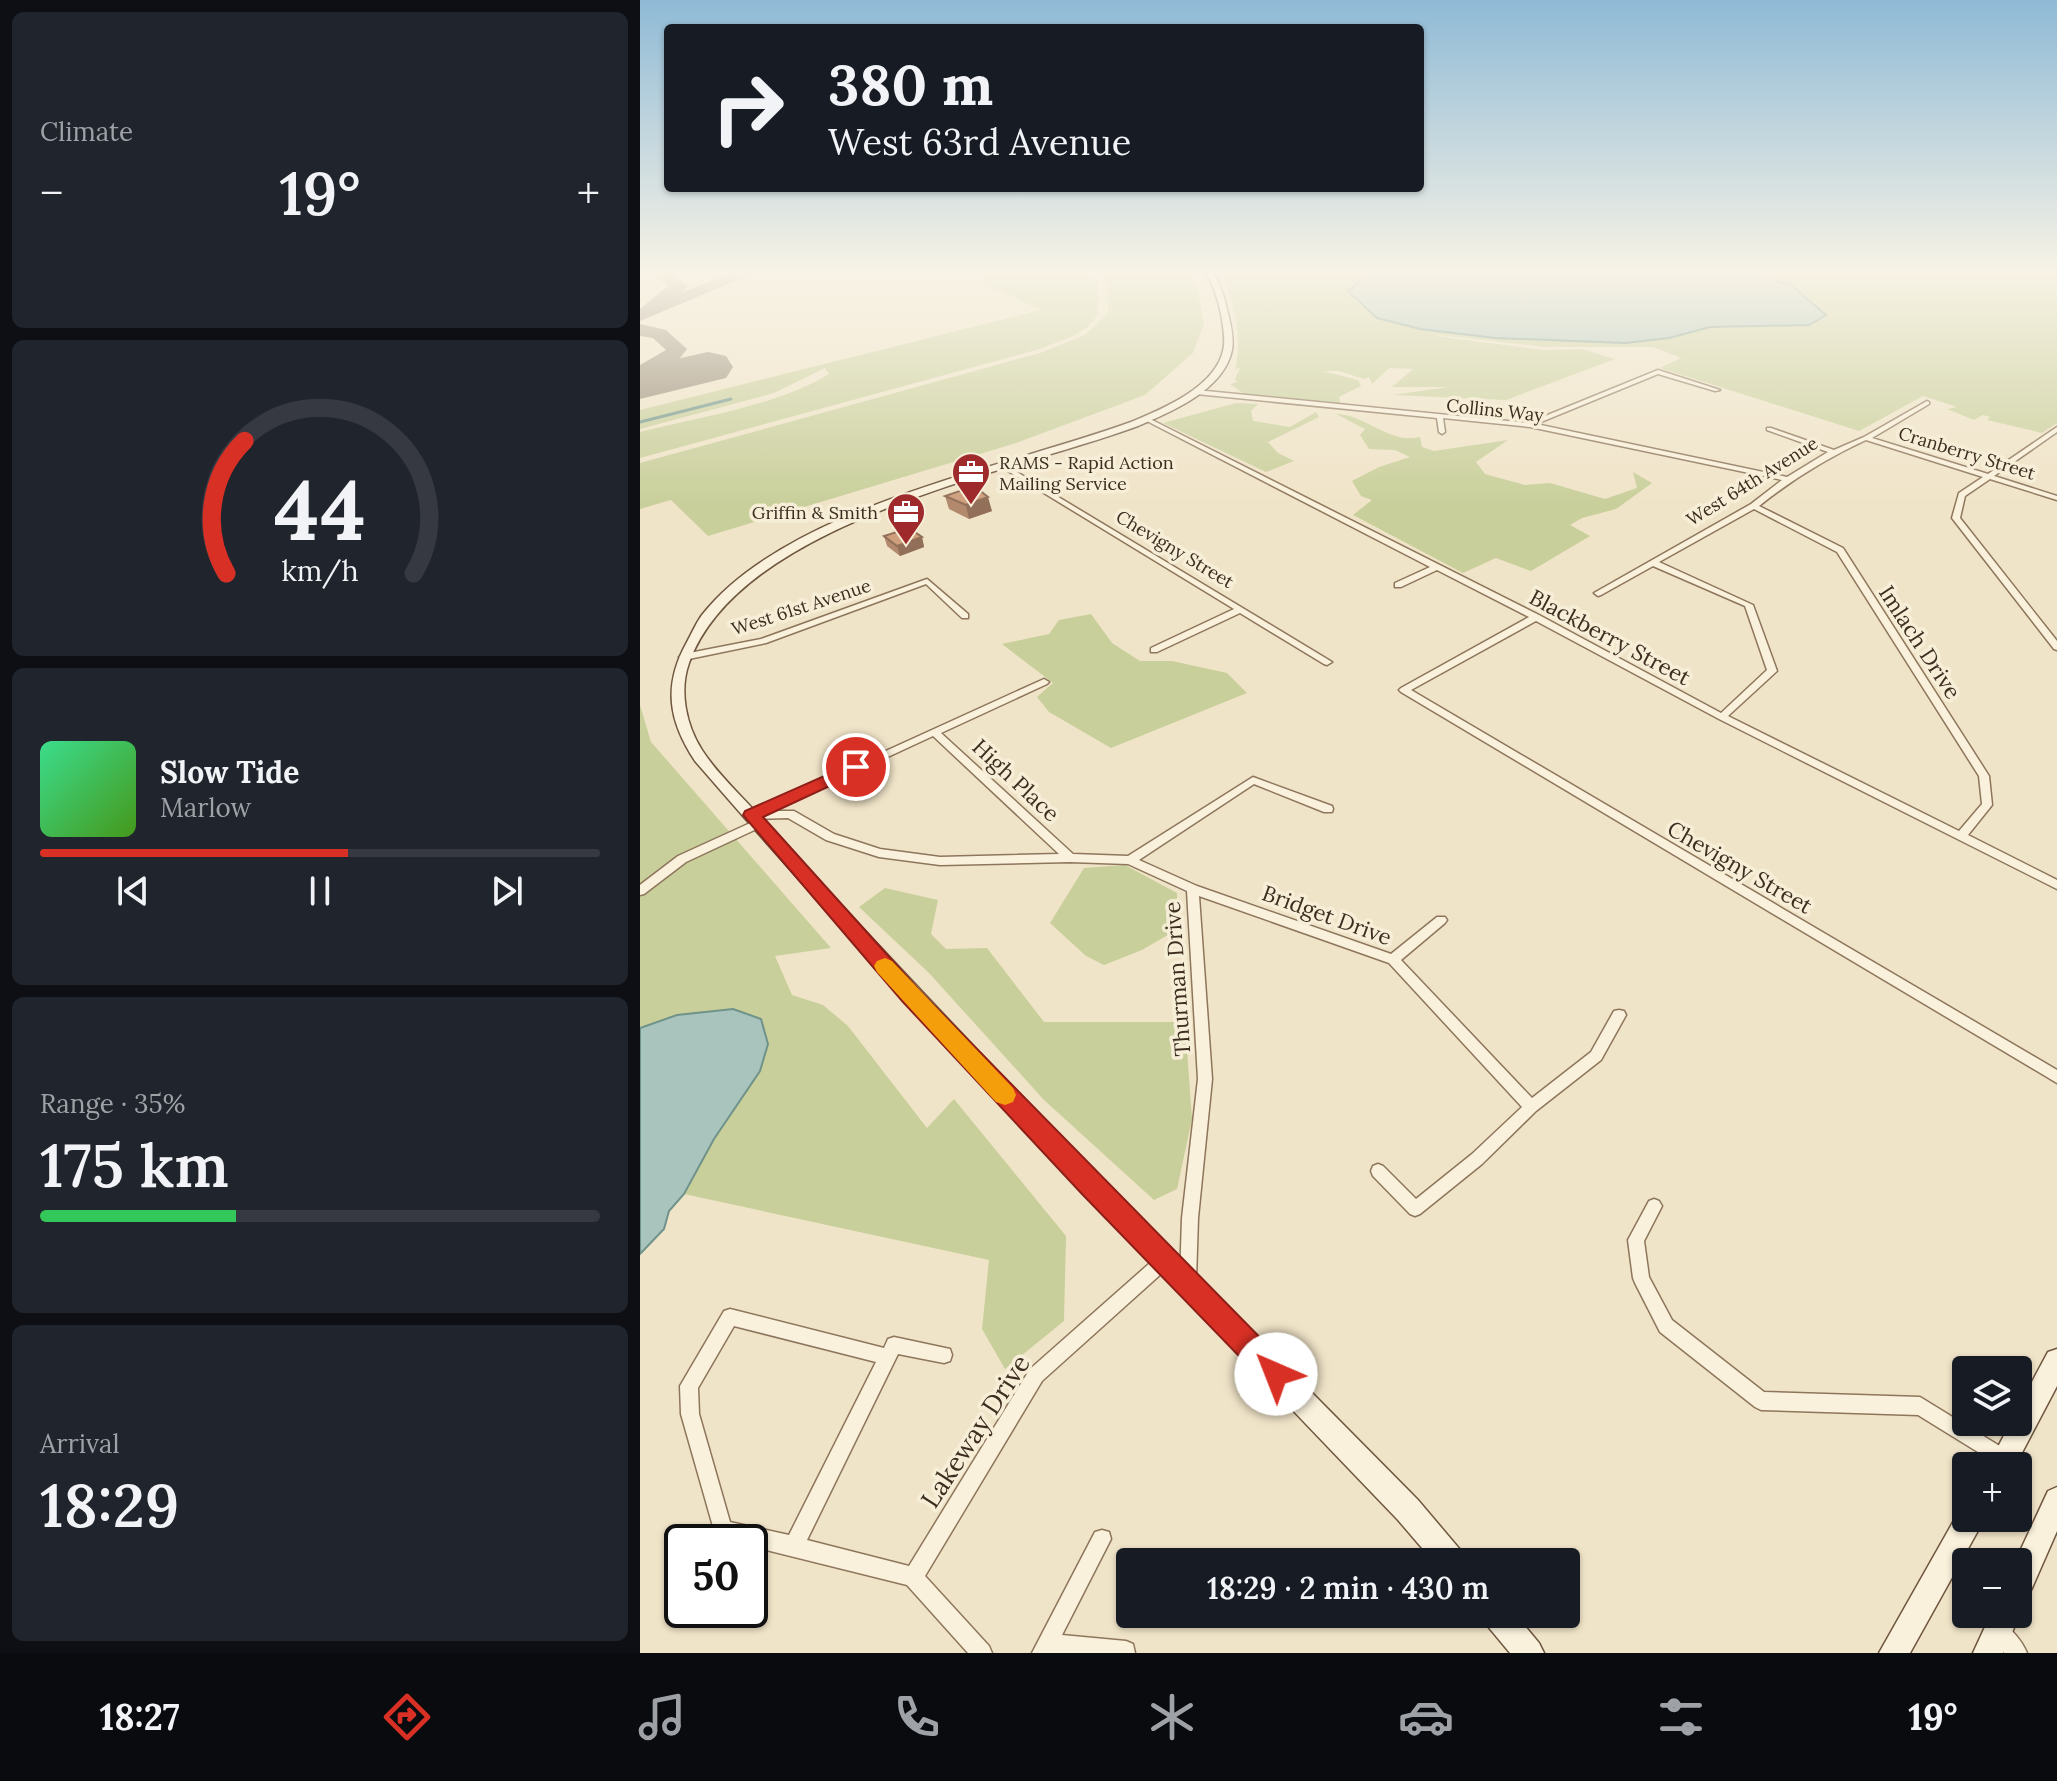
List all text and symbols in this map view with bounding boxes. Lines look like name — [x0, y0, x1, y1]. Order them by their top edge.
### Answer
text: 380 m — [828, 49, 993, 120]
icon: right — [696, 56, 800, 160]
text: Climate — [40, 115, 133, 148]
text: West 63rd Avenue — [828, 119, 1131, 165]
text: 19° — [279, 155, 361, 231]
text: − — [40, 165, 63, 221]
text: + — [577, 165, 600, 221]
street label: Collins Way — [1445, 393, 1545, 427]
street label: Cranberry Street — [1896, 421, 2038, 485]
street label: West 64th Avenue — [1682, 431, 1822, 531]
office icon: RAMS - Rapid Action Mailing Service — [950, 451, 992, 506]
place label: RAMS - Rapid Action Mailing Service — [999, 451, 1174, 495]
text: 44 — [274, 456, 366, 563]
office icon: Griffin & Smith — [885, 491, 927, 546]
place label: Griffin & Smith — [752, 501, 878, 524]
street label: Chevigny Street — [1112, 505, 1238, 593]
text: km/h — [281, 552, 359, 589]
street label: West 61st Avenue — [728, 574, 874, 640]
street label: Imlach Drive — [1873, 580, 1967, 704]
street label: Blackberry Street — [1525, 583, 1696, 691]
pin — [822, 733, 890, 801]
street label: High Place — [967, 733, 1065, 827]
icon: arrive — [834, 745, 878, 789]
text: Slow Tide — [160, 753, 299, 791]
text: Marlow — [160, 791, 251, 824]
street label: Chevigny Street — [1663, 814, 1818, 920]
icon: previous — [111, 869, 155, 913]
icon: pause — [298, 869, 342, 913]
icon: next — [485, 869, 529, 913]
street label: Bridget Drive — [1259, 879, 1396, 951]
street label: Thurman Drive — [1158, 901, 1196, 1057]
text: Range · 35% — [40, 1087, 185, 1120]
text: 175 km — [40, 1127, 229, 1203]
position arrow — [1234, 1332, 1318, 1416]
street label: Lakeway Drive — [913, 1348, 1037, 1514]
map controls — [1952, 1356, 2032, 1628]
button: layers — [1952, 1356, 2032, 1436]
text: Arrival — [40, 1427, 119, 1460]
button: + — [1952, 1452, 2032, 1532]
text: 18:29 — [40, 1467, 179, 1543]
speed limit sign: 50 — [664, 1524, 768, 1628]
button: − — [1952, 1548, 2032, 1628]
text: 18:29 · 2 min · 430 m — [1207, 1569, 1489, 1607]
icon: directions — [379, 1689, 435, 1745]
icon: music — [634, 1689, 690, 1745]
icon: phone — [889, 1689, 945, 1745]
icon: climate — [1144, 1689, 1200, 1745]
icon: car — [1398, 1689, 1454, 1745]
icon: filters — [1653, 1689, 1709, 1745]
text: 18:27 — [99, 1694, 180, 1740]
text: 19° — [1908, 1694, 1957, 1740]

